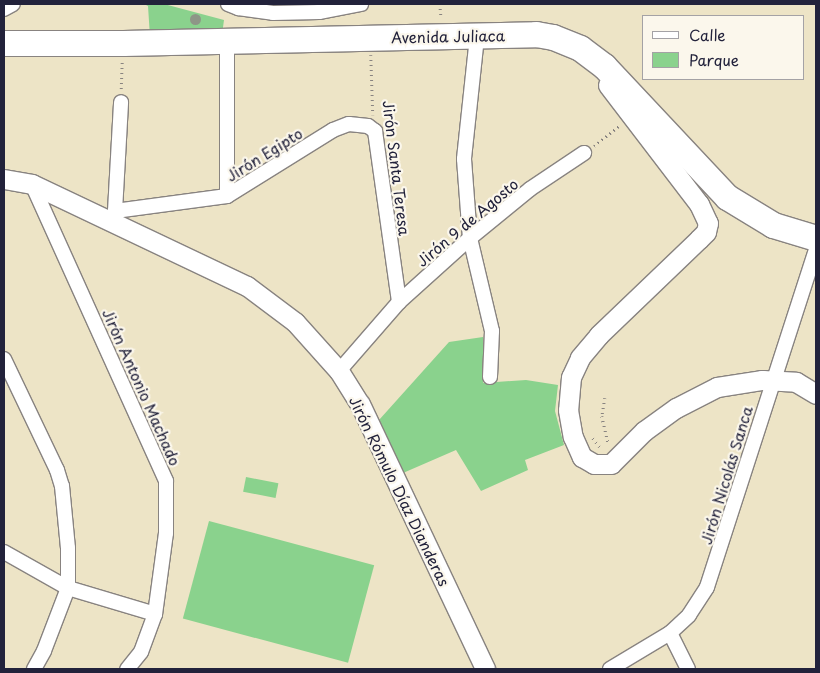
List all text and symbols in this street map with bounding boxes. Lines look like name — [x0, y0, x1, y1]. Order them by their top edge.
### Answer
legend — [642, 15, 805, 80]
text: Calle — [689, 23, 726, 46]
street label: Avenida Juliaca — [391, 26, 505, 46]
text: Parque — [689, 48, 739, 71]
street label: Jirón Santa Teresa — [380, 99, 414, 237]
street label: Jirón Egipto — [223, 124, 305, 184]
street label: Jirón 9 de Agosto — [413, 174, 521, 270]
street label: Jirón Antonio Machado — [99, 306, 185, 468]
street label: Jirón Rómulo Díaz Dianderas — [346, 393, 454, 589]
street label: Jirón Nicolás Sanca — [696, 403, 756, 547]

